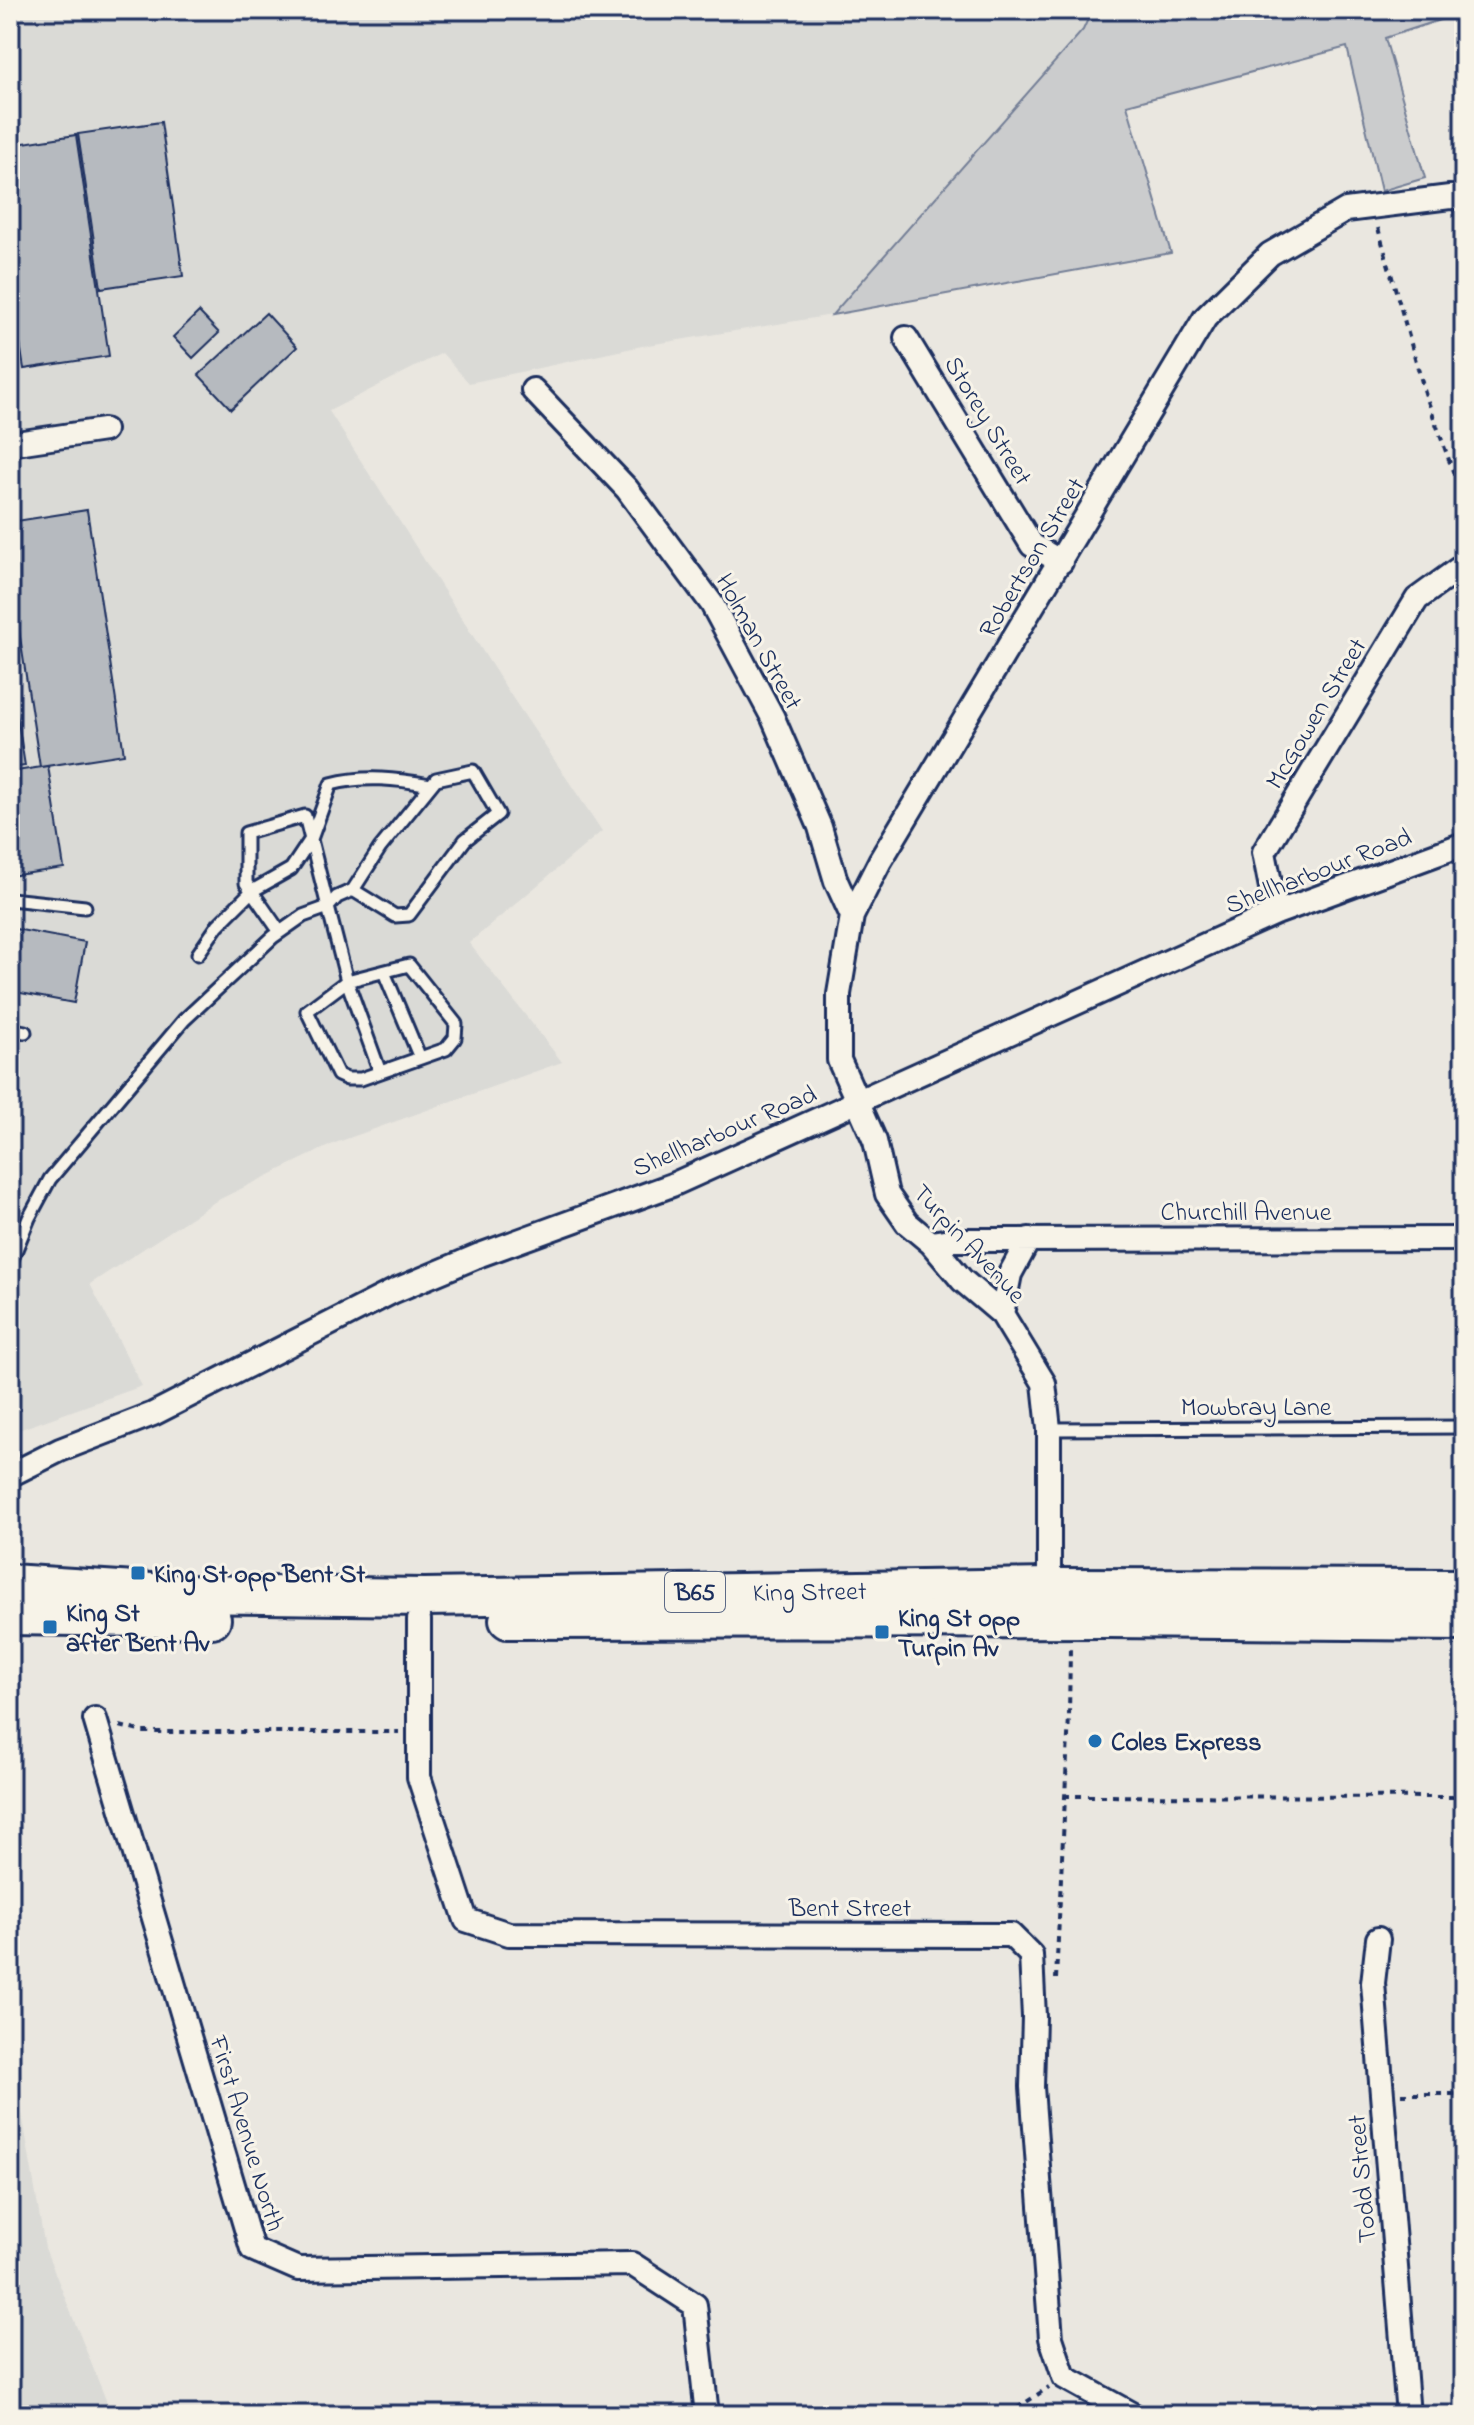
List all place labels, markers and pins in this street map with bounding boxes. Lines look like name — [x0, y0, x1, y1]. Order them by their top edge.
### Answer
place label: King St opp Bent St — [154, 1557, 365, 1596]
marker: King St opp Bent St — [129, 1564, 147, 1582]
place label: King St after Bent Av — [66, 1596, 210, 1664]
place label: King St opp Turpin Av — [898, 1601, 1020, 1669]
marker: King St after Bent Av — [41, 1618, 59, 1636]
marker: King St opp Turpin Av — [873, 1623, 891, 1641]
place label: Coles Express — [1111, 1725, 1262, 1763]
marker: Coles Express — [1086, 1732, 1104, 1750]

